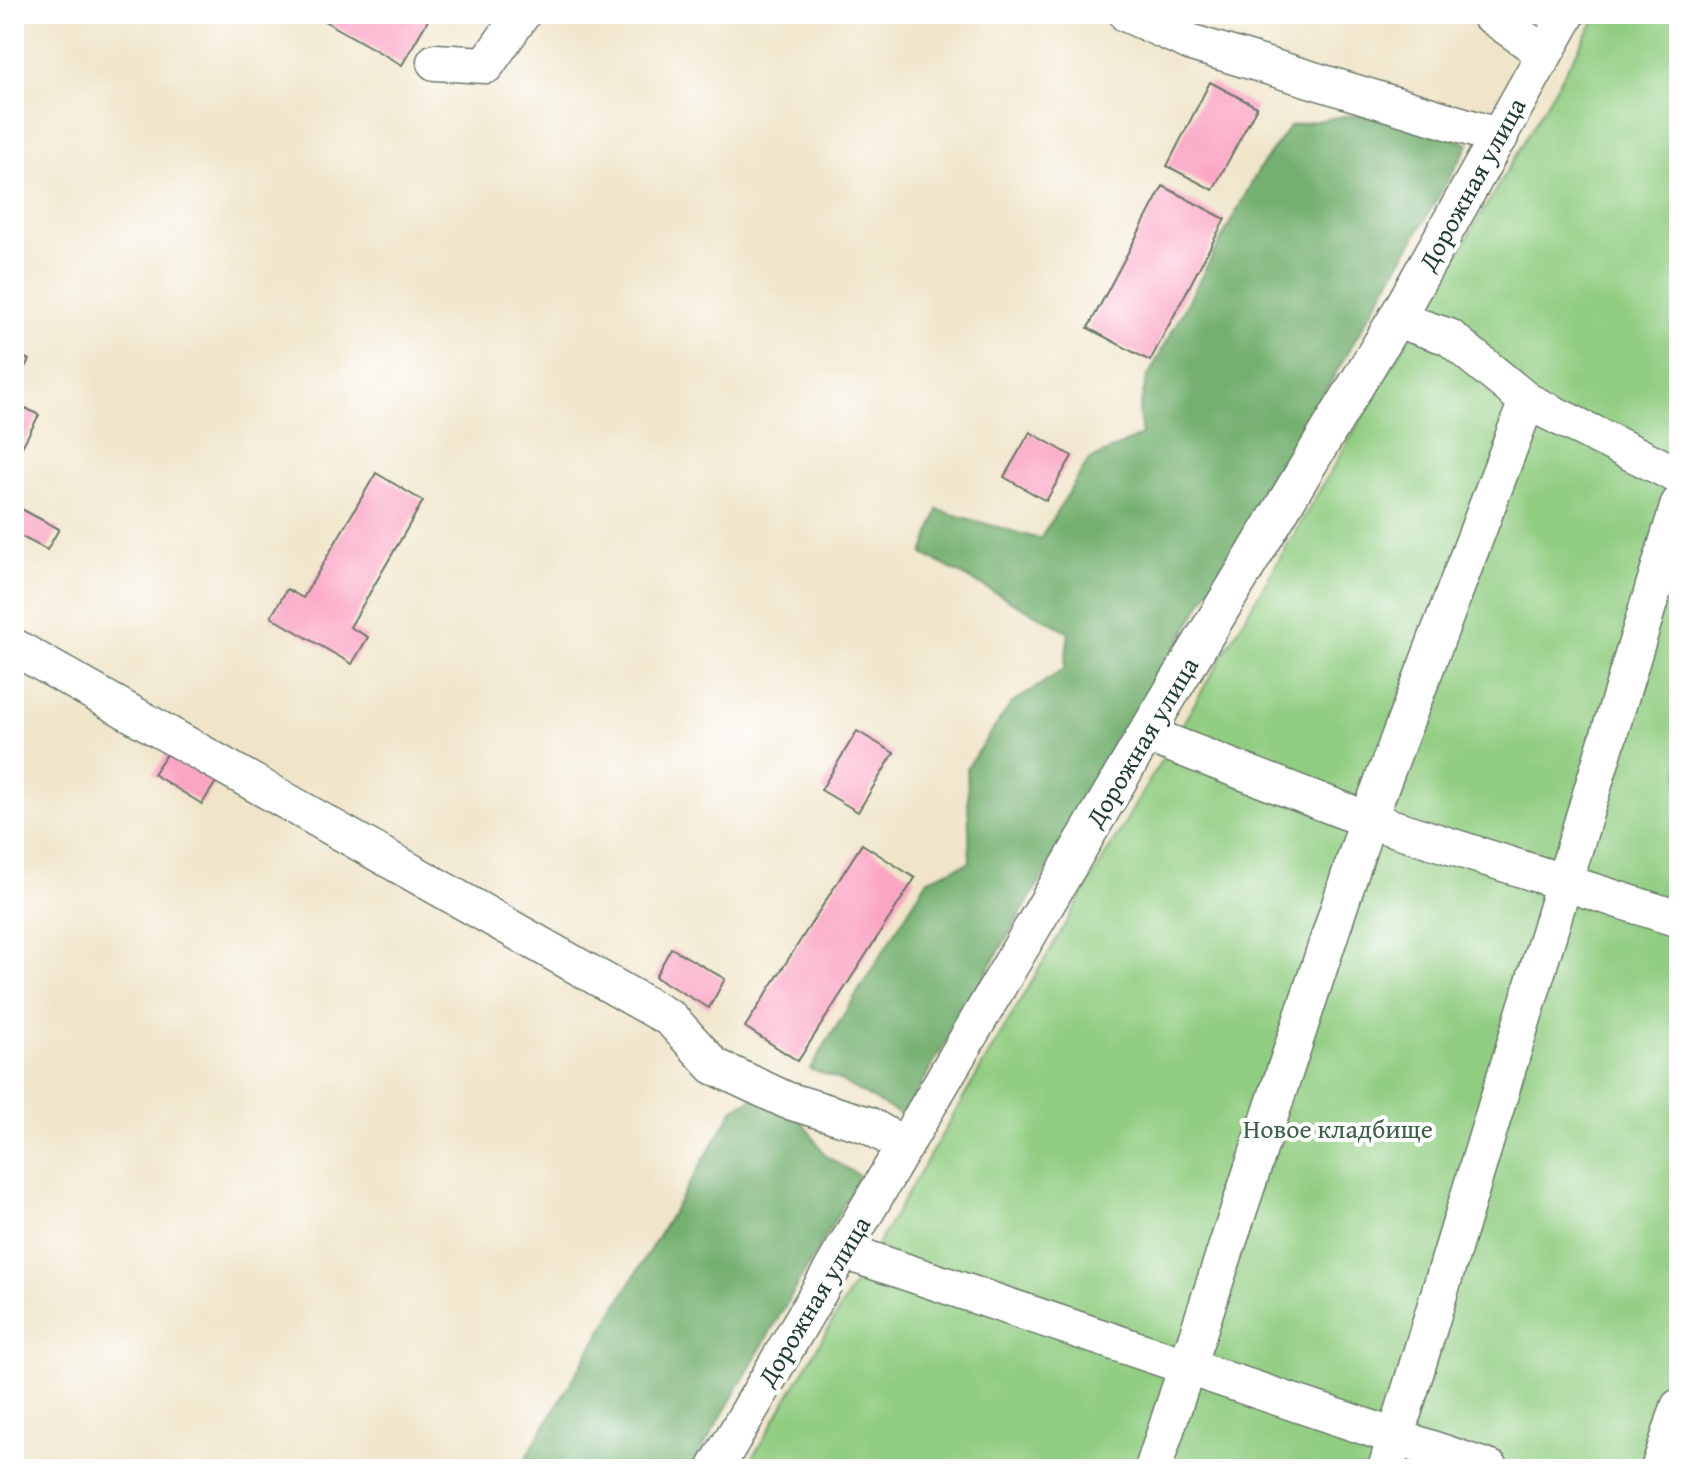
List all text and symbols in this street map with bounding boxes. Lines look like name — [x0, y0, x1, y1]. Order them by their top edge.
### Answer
street label: Дорожная улица — [1407, 89, 1536, 278]
street label: Дорожная улица — [1075, 649, 1208, 835]
park label: Новое кладбище — [1243, 1109, 1433, 1148]
street label: Дорожная улица — [747, 1208, 880, 1394]

